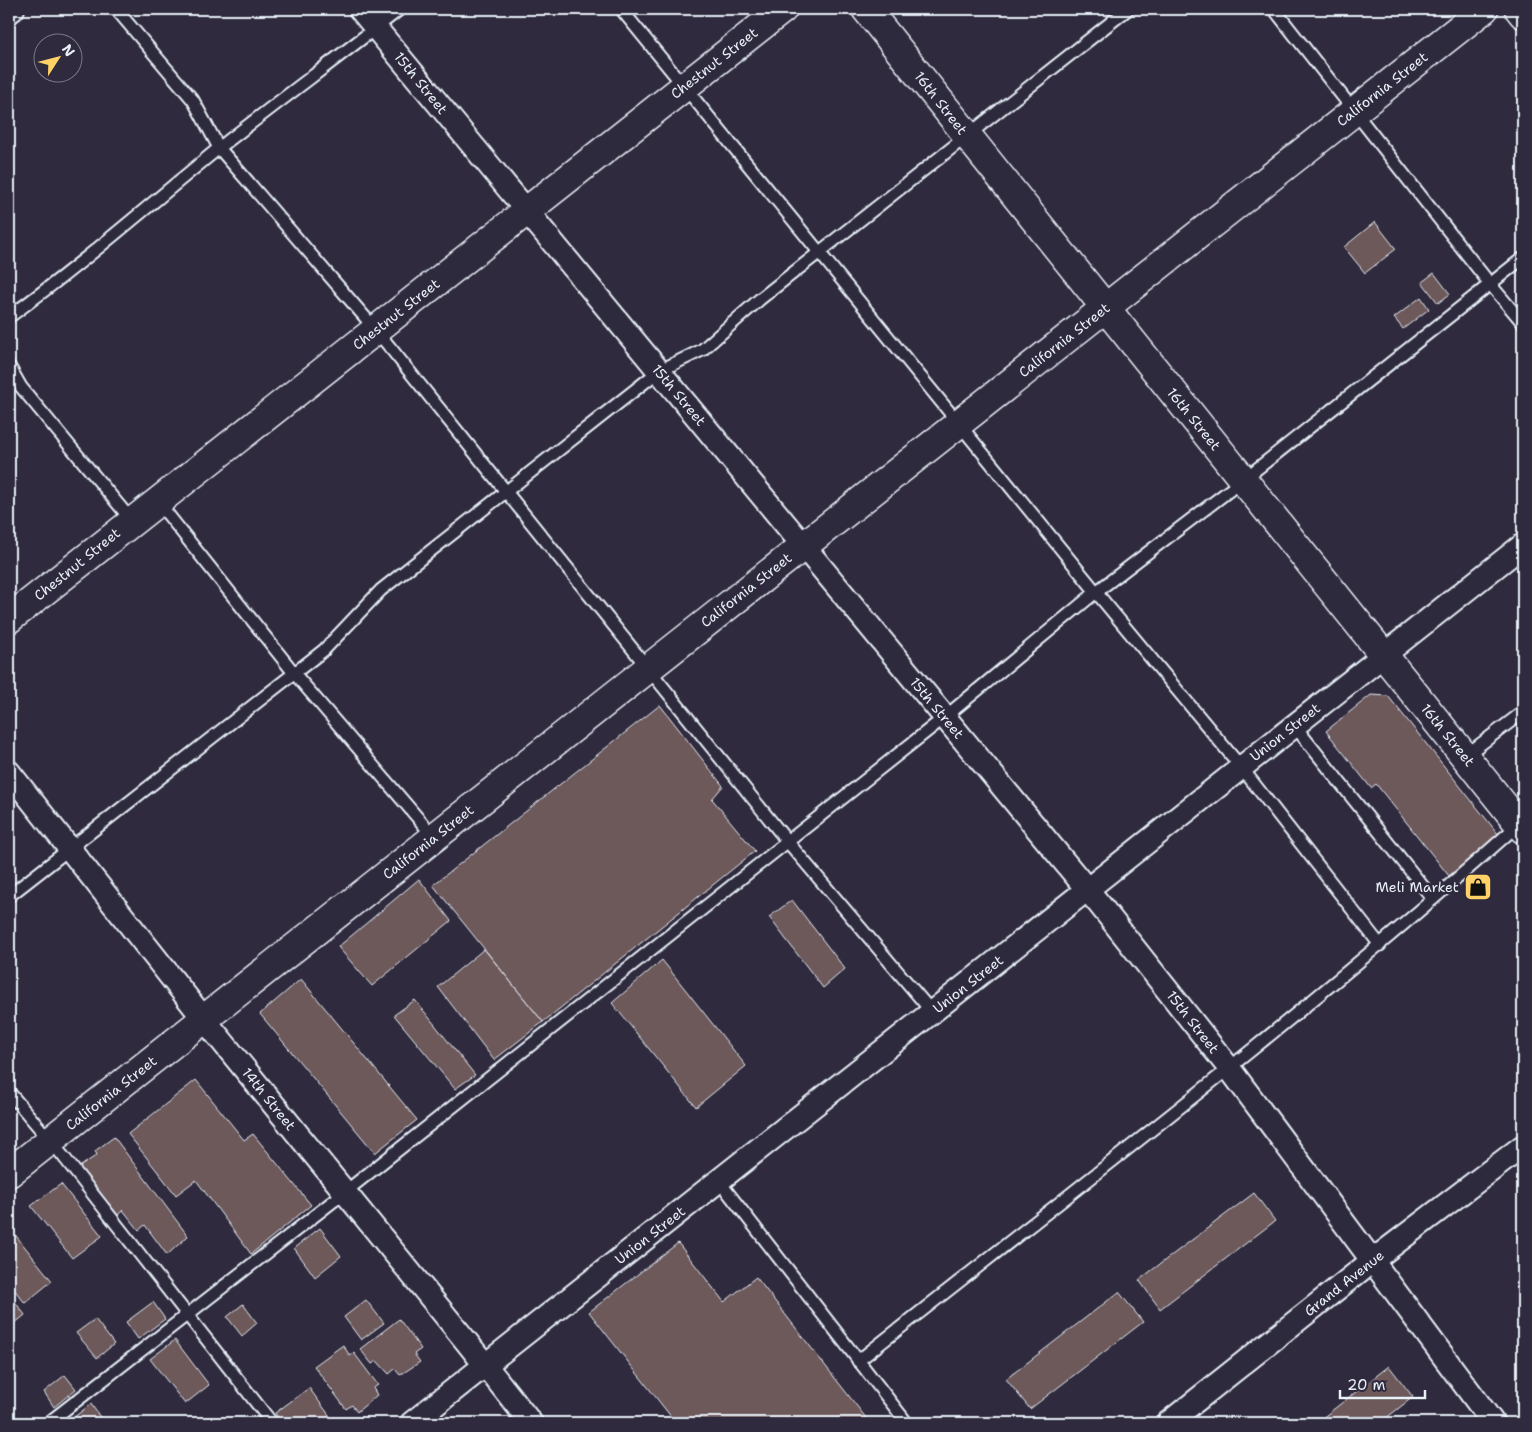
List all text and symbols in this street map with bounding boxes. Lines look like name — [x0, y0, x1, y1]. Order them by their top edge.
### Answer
street label: Chestnut Street — [667, 23, 761, 103]
north arrow — [32, 32, 82, 82]
text: N — [58, 41, 79, 60]
street label: 15th Street — [390, 48, 452, 118]
street label: California Street — [1333, 48, 1431, 130]
street label: 16th Street — [911, 68, 971, 138]
street label: Chestnut Street — [349, 274, 443, 354]
street label: California Street — [1015, 299, 1113, 381]
street label: 15th Street — [648, 361, 710, 429]
street label: 16th Street — [1163, 384, 1225, 454]
street label: Chestnut Street — [30, 524, 124, 604]
street label: California Street — [697, 549, 795, 631]
street label: 15th Street — [906, 674, 968, 742]
street label: Union Street — [1246, 699, 1324, 765]
street label: 16th Street — [1417, 700, 1479, 770]
street label: California Street — [379, 801, 477, 883]
shop icon: Meli Market — [1463, 872, 1493, 902]
place label: Meli Market — [1376, 878, 1459, 896]
street label: Union Street — [929, 951, 1007, 1017]
street label: 15th Street — [1163, 987, 1223, 1057]
street label: California Street — [62, 1052, 160, 1134]
street label: 14th Street — [238, 1064, 300, 1134]
street label: Union Street — [611, 1202, 689, 1268]
street label: Grand Avenue — [1300, 1246, 1388, 1320]
scale bar — [1340, 1367, 1424, 1399]
text: 20 m — [1347, 1375, 1386, 1395]

